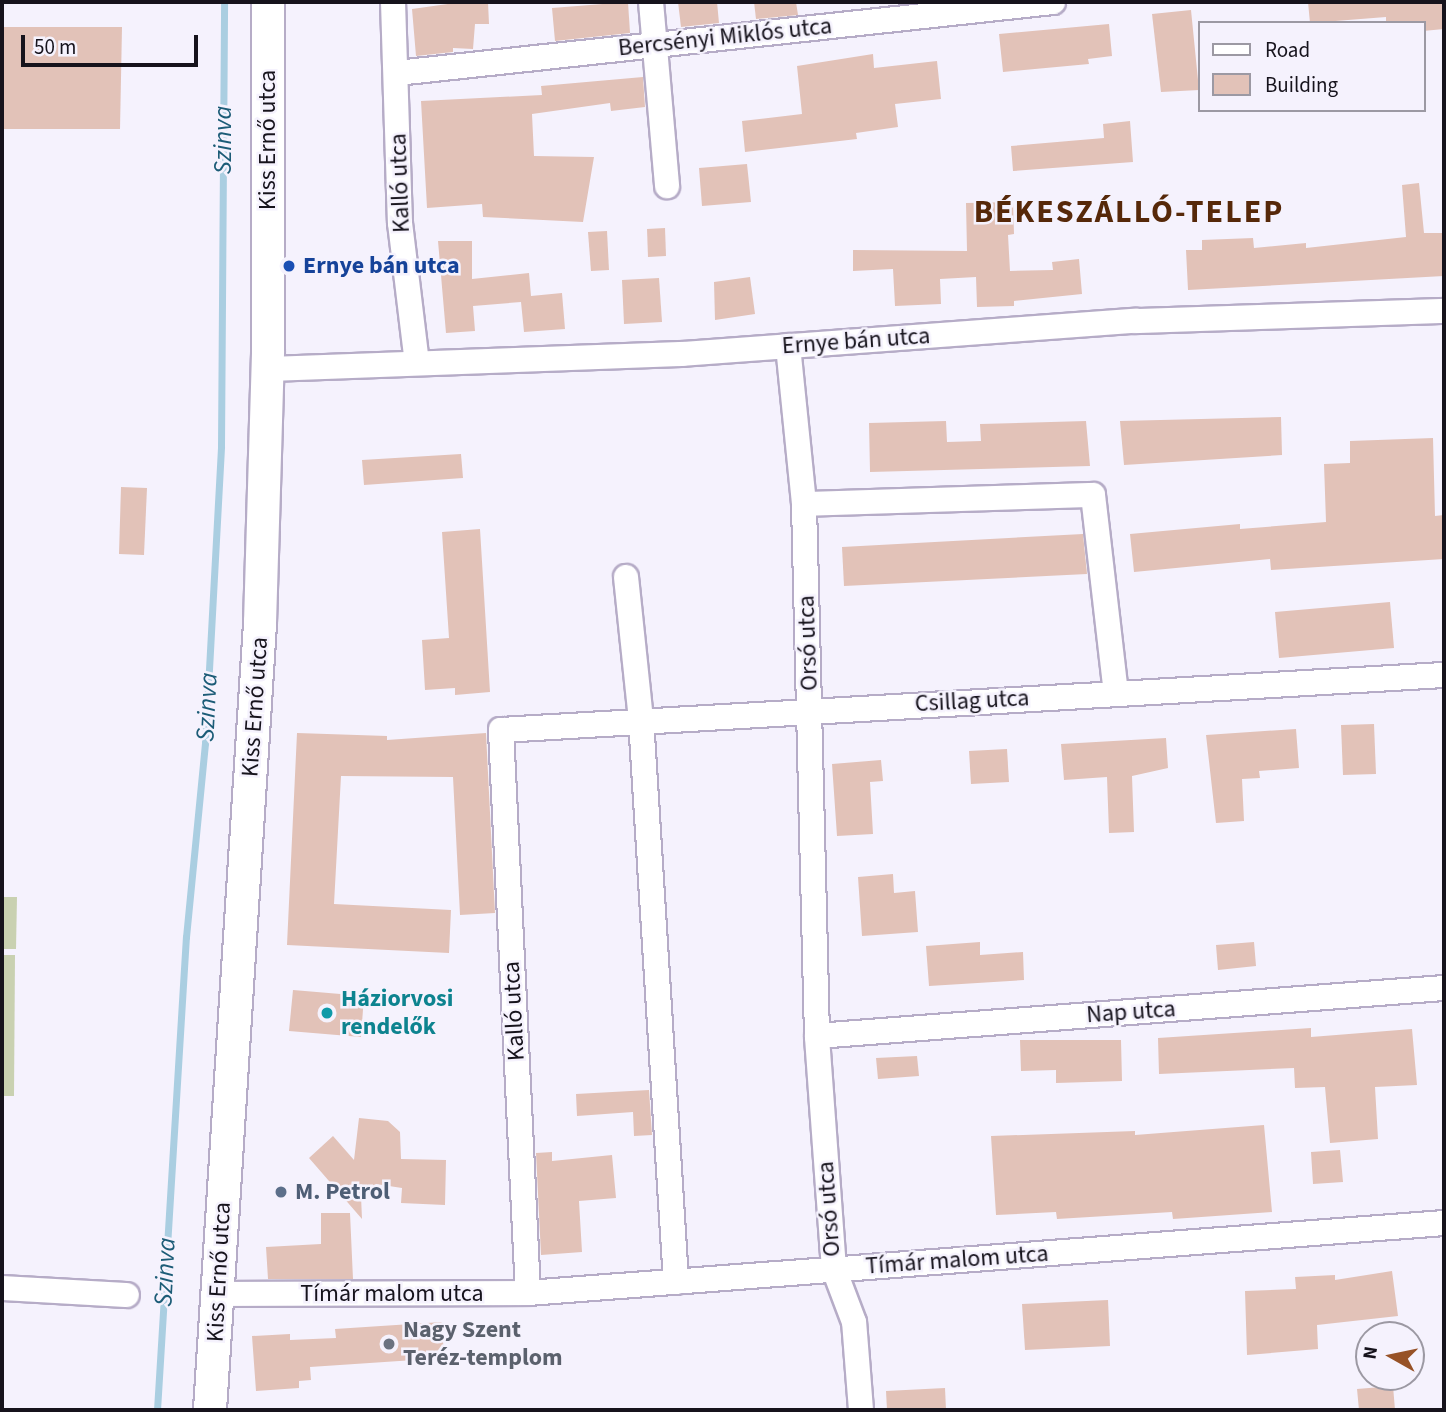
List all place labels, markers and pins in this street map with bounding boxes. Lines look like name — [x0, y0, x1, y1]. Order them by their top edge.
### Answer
place label: Ernye bán utca — [303, 252, 460, 280]
marker: Ernye bán utca — [281, 258, 297, 274]
place label: Háziorvosi rendelők — [341, 985, 453, 1041]
marker: Háziorvosi rendelők — [319, 1005, 335, 1021]
place label: M. Petrol — [295, 1178, 390, 1206]
marker: M. Petrol — [273, 1184, 289, 1200]
place label: Nagy Szent Teréz-templom — [403, 1316, 563, 1372]
marker: Nagy Szent Teréz-templom — [381, 1336, 397, 1352]

